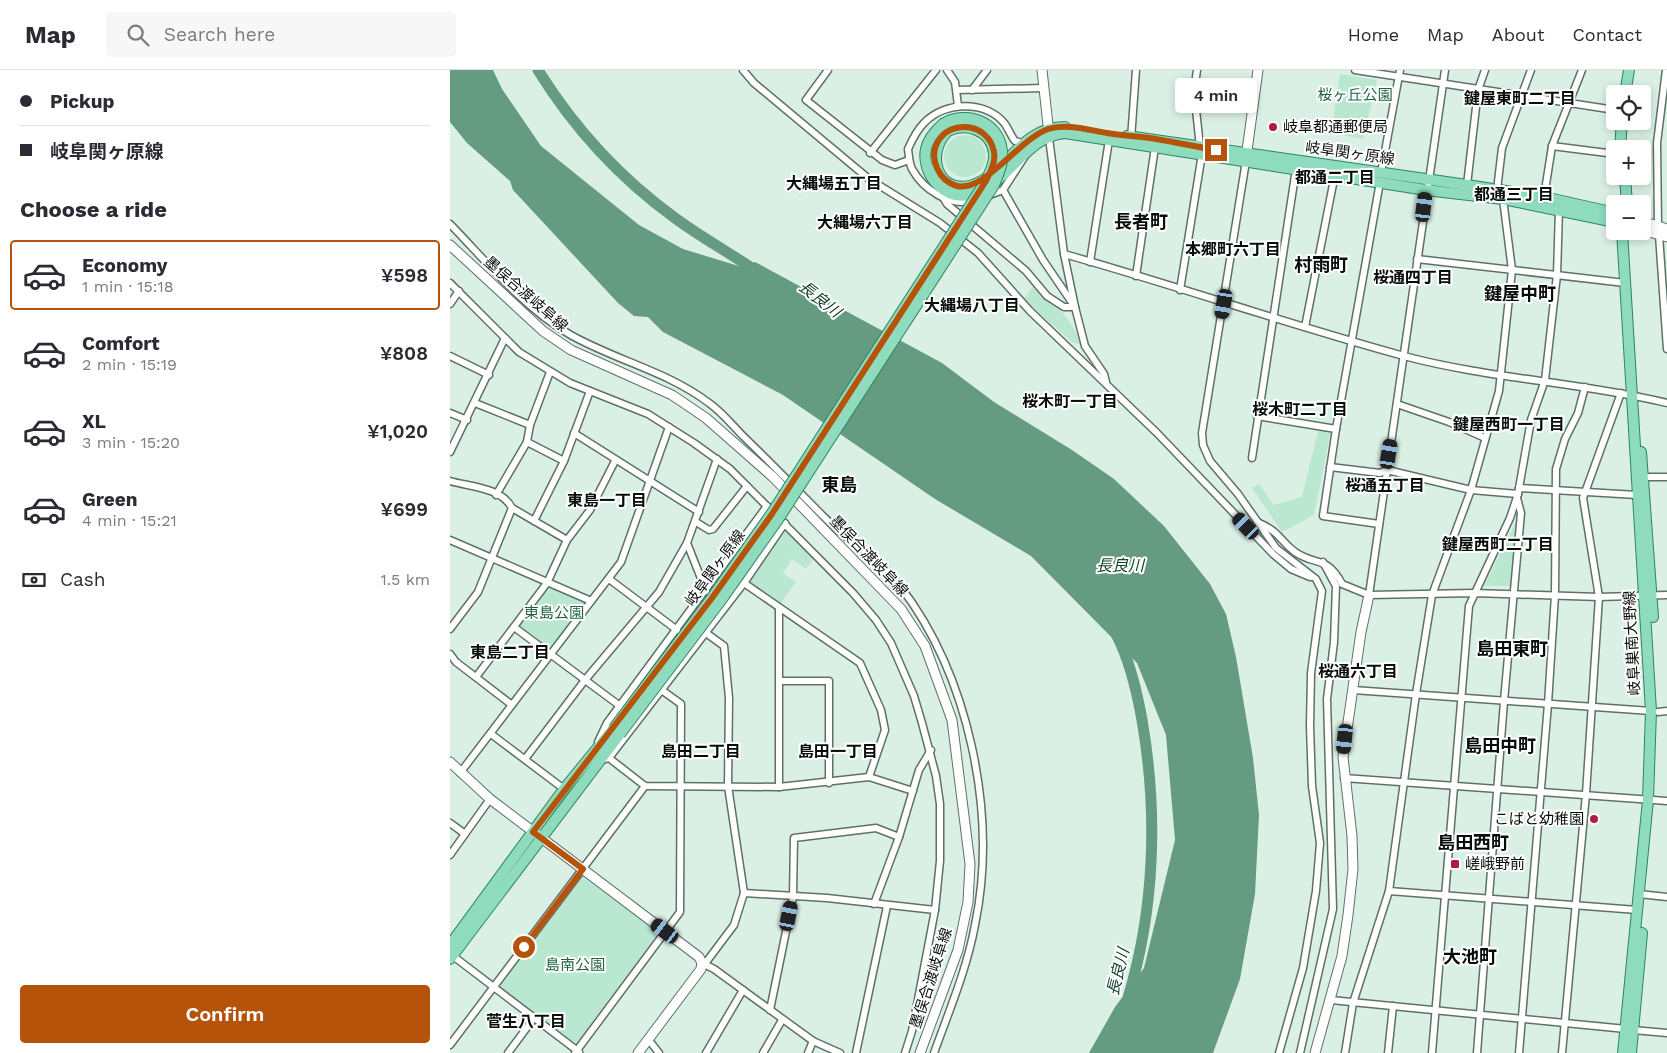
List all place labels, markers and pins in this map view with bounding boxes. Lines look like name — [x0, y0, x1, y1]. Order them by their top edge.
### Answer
place label: 岐阜都通郵便局 — [1283, 118, 1388, 136]
marker: 岐阜都通郵便局 — [1267, 121, 1279, 133]
place label: こばと幼稚園 — [1494, 810, 1584, 828]
marker: こばと幼稚園 — [1588, 813, 1600, 825]
place label: 嵯峨野前 — [1465, 855, 1525, 873]
marker: 嵯峨野前 — [1449, 858, 1461, 870]

